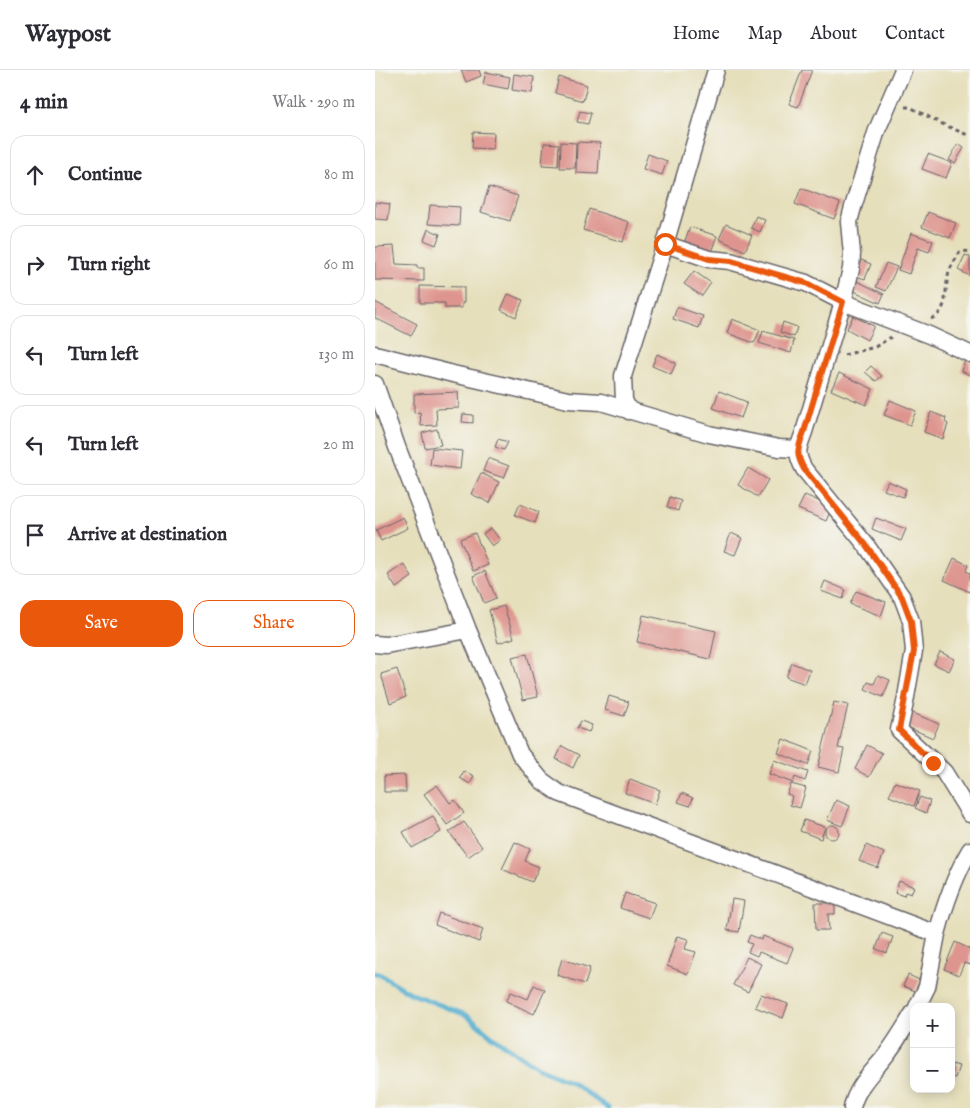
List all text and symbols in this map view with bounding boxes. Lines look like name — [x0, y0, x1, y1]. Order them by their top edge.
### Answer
text: Waypost — [25, 19, 111, 50]
text: Home — [673, 23, 720, 46]
text: Map — [748, 23, 782, 46]
text: About — [810, 23, 857, 46]
text: Contact — [885, 23, 945, 46]
text: 4 min — [20, 89, 68, 116]
text: Walk · 290 m — [272, 93, 355, 113]
icon: ahead — [21, 161, 49, 189]
text: Continue — [68, 163, 142, 187]
text: 80 m — [324, 165, 354, 185]
route start — [654, 233, 677, 256]
icon: right — [21, 251, 49, 279]
text: Turn right — [68, 253, 150, 277]
text: 60 m — [324, 255, 354, 275]
icon: left — [21, 341, 49, 369]
text: Turn left — [68, 343, 139, 367]
text: 130 m — [318, 345, 354, 365]
icon: left — [21, 431, 49, 459]
text: Turn left — [68, 433, 139, 457]
text: 20 m — [323, 435, 354, 455]
icon: arrive — [21, 521, 49, 549]
text: Arrive at destination — [68, 523, 227, 547]
button: Save — [20, 600, 183, 647]
button: Share — [193, 600, 355, 647]
route end — [922, 752, 945, 775]
map controls — [910, 1003, 955, 1093]
button: + — [910, 1003, 955, 1048]
button: − — [910, 1048, 955, 1093]

